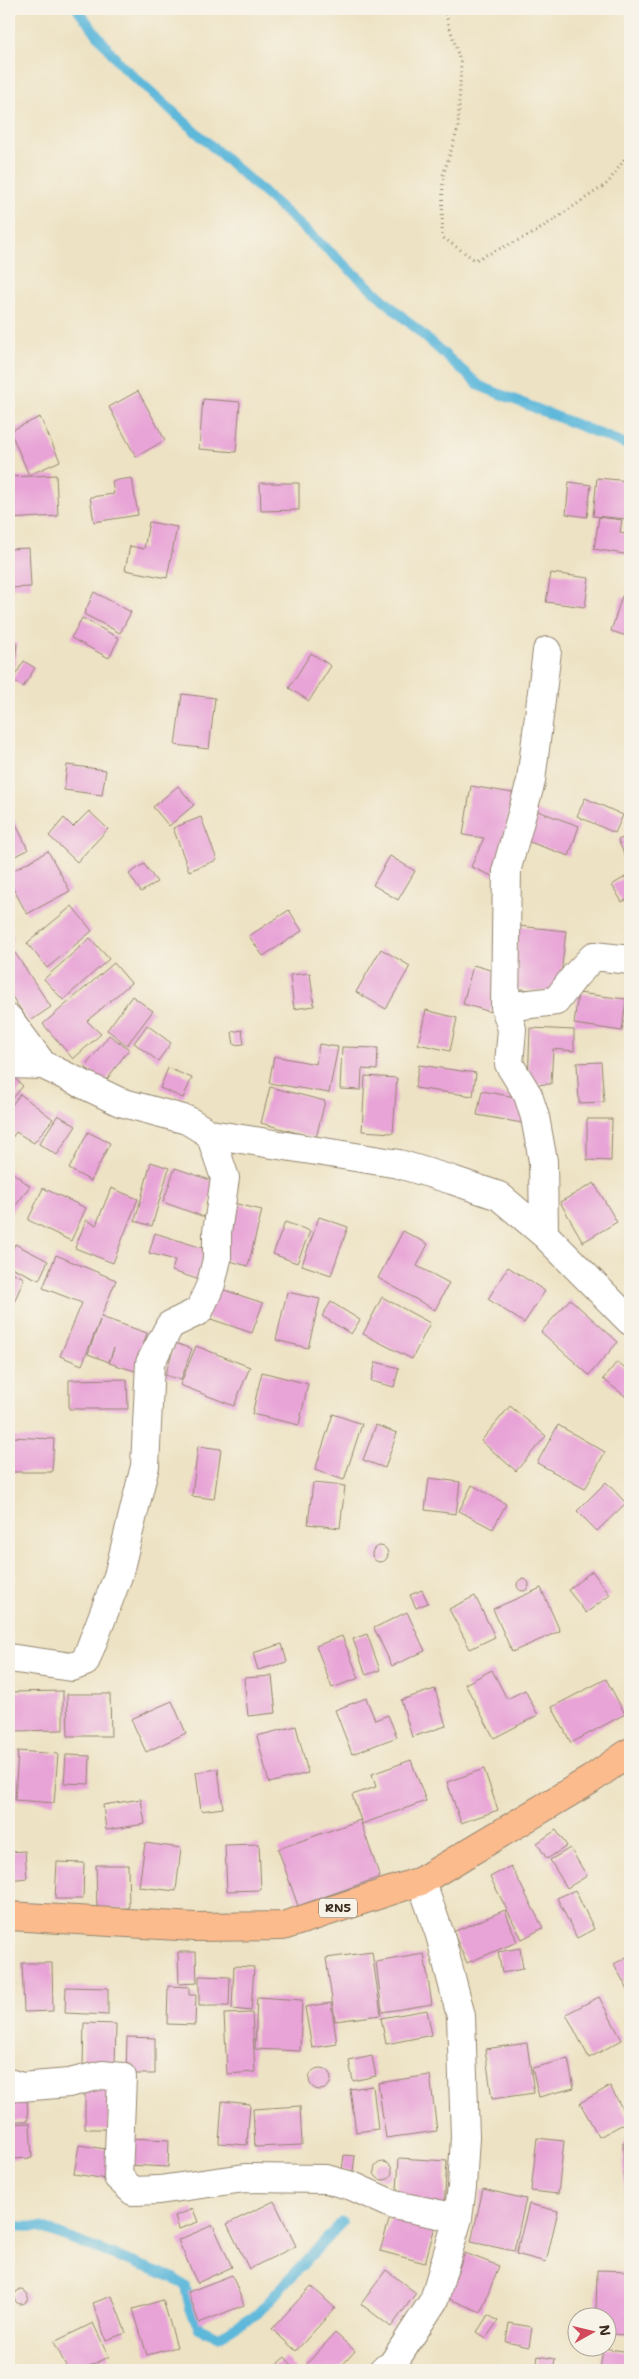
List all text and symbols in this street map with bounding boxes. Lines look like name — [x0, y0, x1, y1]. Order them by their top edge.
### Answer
road number: RN5 — [319, 1899, 357, 1918]
north arrow — [566, 2306, 616, 2356]
text: N — [595, 2323, 615, 2337]

